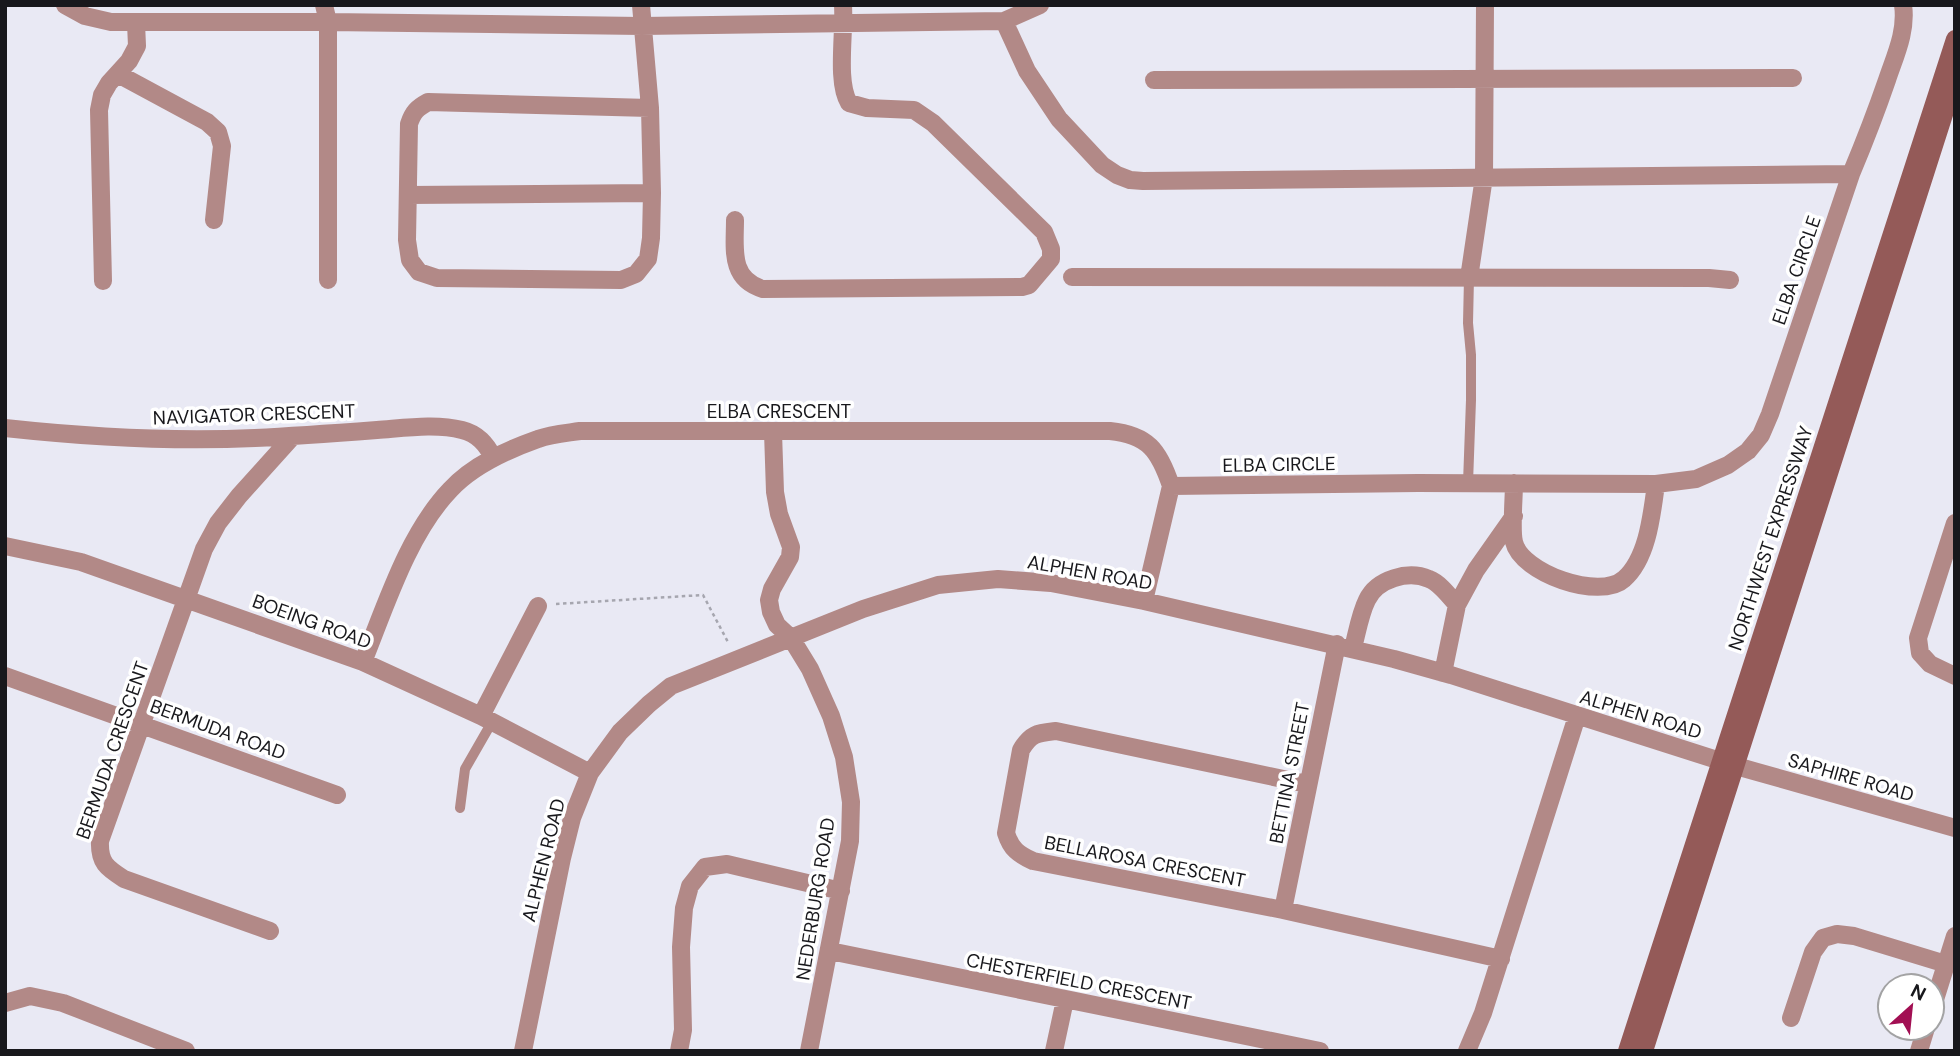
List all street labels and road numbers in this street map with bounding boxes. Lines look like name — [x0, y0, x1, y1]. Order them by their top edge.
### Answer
street label: ELBA CIRCLE — [1766, 212, 1827, 328]
street label: NAVIGATOR CRESCENT — [152, 398, 356, 431]
street label: ELBA CRESCENT — [707, 399, 852, 424]
street label: NORTHWEST EXPRESSWAY — [1722, 423, 1819, 654]
street label: ELBA CIRCLE — [1222, 451, 1336, 478]
street label: ALPHEN ROAD — [1026, 549, 1154, 596]
street label: BOEING ROAD — [249, 588, 375, 655]
street label: BERMUDA CRESCENT — [70, 658, 155, 842]
street label: ALPHEN ROAD — [1577, 684, 1705, 745]
street label: BERMUDA ROAD — [147, 693, 289, 766]
street label: BETTINA STREET — [1264, 700, 1316, 846]
street label: SAPHIRE ROAD — [1785, 748, 1917, 807]
street label: ALPHEN ROAD — [516, 796, 571, 924]
street label: NEDERBURG ROAD — [790, 816, 841, 982]
street label: BELLAROSA CRESCENT — [1042, 830, 1248, 893]
street label: CHESTERFIELD CRESCENT — [964, 947, 1194, 1016]

